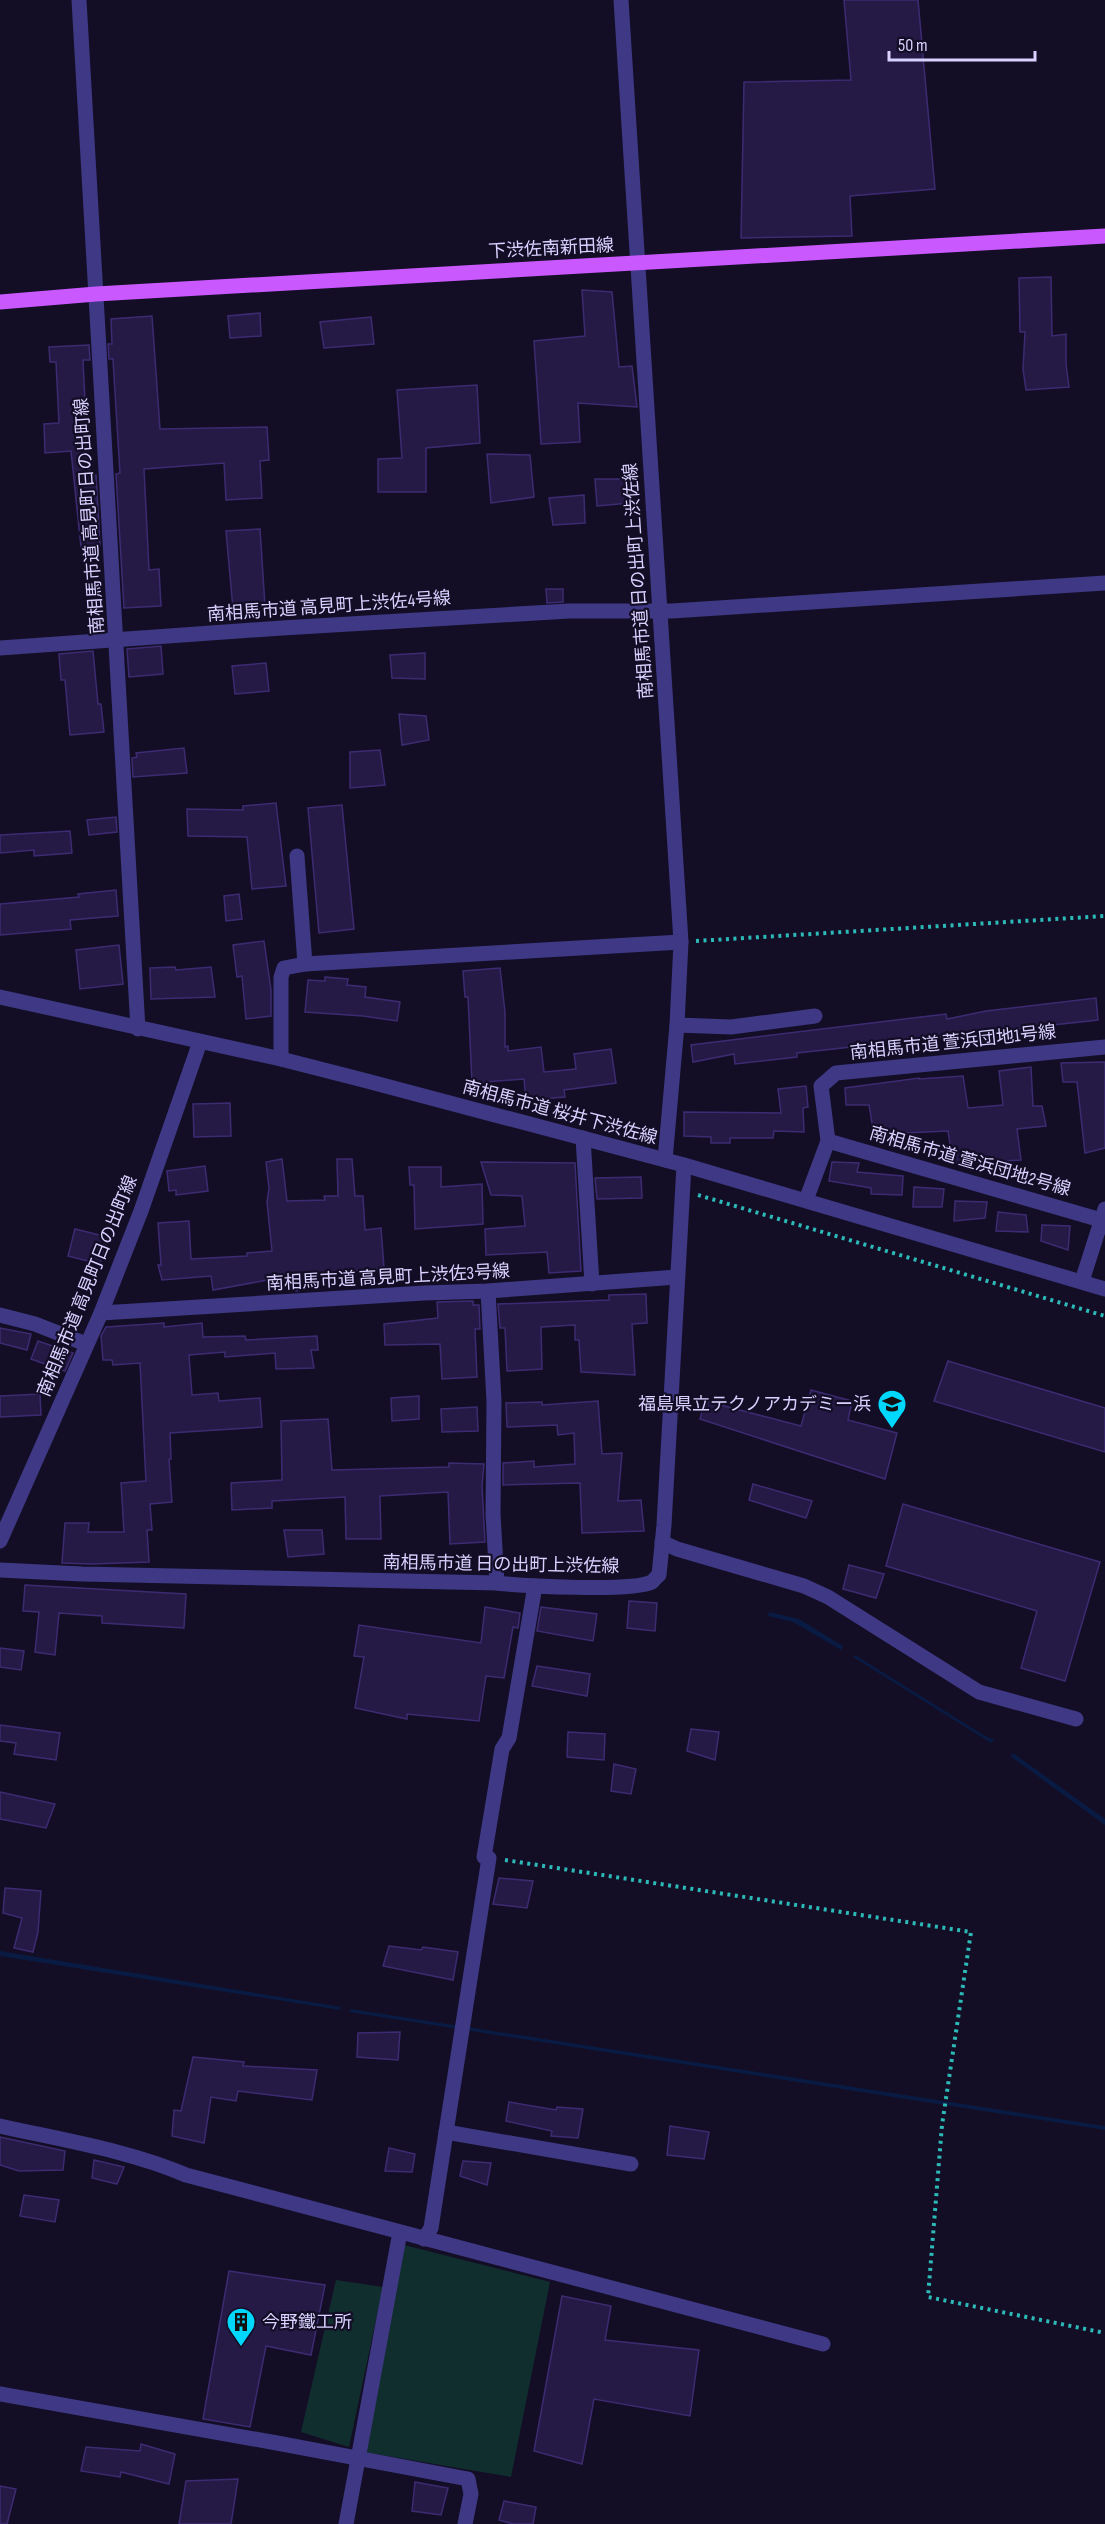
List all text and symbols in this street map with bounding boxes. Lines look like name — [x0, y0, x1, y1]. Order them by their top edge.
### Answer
scale bar — [889, 24, 1034, 62]
text: 50 m — [898, 35, 928, 56]
street label: 下渋佐南新田線 — [488, 235, 614, 262]
street label: 南相馬市道 高見町日の出町線 — [71, 397, 108, 635]
street label: 南相馬市道 日の出町上渋佐線 — [620, 462, 657, 700]
street label: 南相馬市道 高見町上渋佐4号線 — [206, 588, 452, 625]
street label: 南相馬市道 萱浜団地1号線 — [849, 1021, 1057, 1064]
street label: 南相馬市道 桜井下渋佐線 — [460, 1076, 660, 1149]
street label: 南相馬市道 萱浜団地2号線 — [867, 1123, 1073, 1200]
street label: 南相馬市道 高見町日の出町線 — [33, 1172, 142, 1400]
street label: 南相馬市道 高見町上渋佐3号線 — [265, 1261, 511, 1294]
school or university icon: 福島県立テクノアカデミー浜 — [876, 1388, 908, 1430]
place label: 福島県立テクノアカデミー浜 — [638, 1394, 871, 1415]
street label: 南相馬市道 日の出町上渋佐線 — [382, 1552, 620, 1577]
building icon: 今野鐵工所 — [225, 2306, 257, 2348]
place label: 今野鐵工所 — [262, 2312, 352, 2333]

